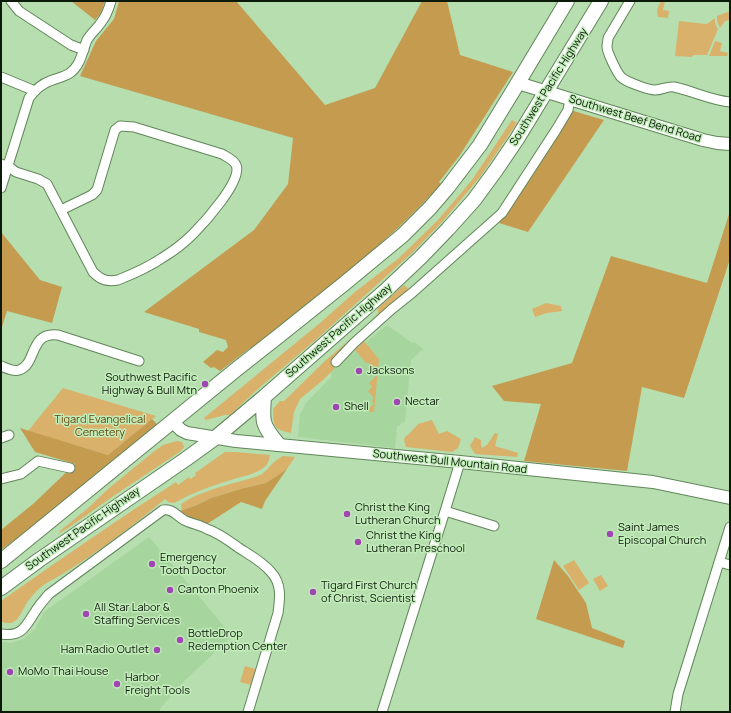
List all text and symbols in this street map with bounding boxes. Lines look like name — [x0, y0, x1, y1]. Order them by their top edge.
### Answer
street label: Southwest Pacific Highway — [507, 26, 591, 148]
street label: Southwest Beef Bend Road — [567, 93, 703, 145]
street label: Southwest Pacific Highway — [283, 281, 395, 381]
place label: Jacksons — [367, 364, 414, 378]
marker: Jacksons — [354, 366, 364, 376]
place label: Southwest Pacific Highway & Bull Mtn — [102, 371, 197, 397]
marker: Southwest Pacific Highway & Bull Mtn — [200, 379, 210, 389]
place label: Nectar — [405, 395, 440, 409]
marker: Nectar — [392, 397, 402, 407]
place label: Shell — [344, 400, 369, 414]
marker: Shell — [331, 402, 341, 412]
park label: Tigard Evangelical Cemetery — [54, 413, 146, 439]
street label: Southwest Bull Mountain Road — [372, 447, 528, 477]
street label: Southwest Pacific Highway — [23, 484, 143, 574]
place label: Christ the King Lutheran Church — [355, 501, 441, 527]
marker: Christ the King Lutheran Church — [342, 509, 352, 519]
place label: Saint James Episcopal Church — [618, 521, 706, 547]
place label: Christ the King Lutheran Preschool — [366, 529, 465, 555]
marker: Saint James Episcopal Church — [605, 529, 615, 539]
marker: Christ the King Lutheran Preschool — [353, 537, 363, 547]
place label: Emergency Tooth Doctor — [160, 551, 226, 577]
marker: Emergency Tooth Doctor — [147, 559, 157, 569]
place label: Tigard First Church of Christ, Scientist — [321, 579, 417, 605]
place label: Canton Phoenix — [178, 583, 259, 597]
marker: Canton Phoenix — [165, 585, 175, 595]
marker: Tigard First Church of Christ, Scientist — [308, 587, 318, 597]
place label: All Star Labor & Staffing Services — [94, 601, 180, 627]
marker: All Star Labor & Staffing Services — [81, 609, 91, 619]
place label: BottleDrop Redemption Center — [188, 627, 287, 653]
marker: BottleDrop Redemption Center — [175, 635, 185, 645]
place label: Ham Radio Outlet — [61, 643, 149, 657]
marker: Ham Radio Outlet — [152, 645, 162, 655]
place label: MoMo Thai House — [18, 665, 108, 679]
marker: MoMo Thai House — [5, 667, 15, 677]
place label: Harbor Freight Tools — [125, 671, 190, 697]
marker: Harbor Freight Tools — [112, 679, 122, 689]

